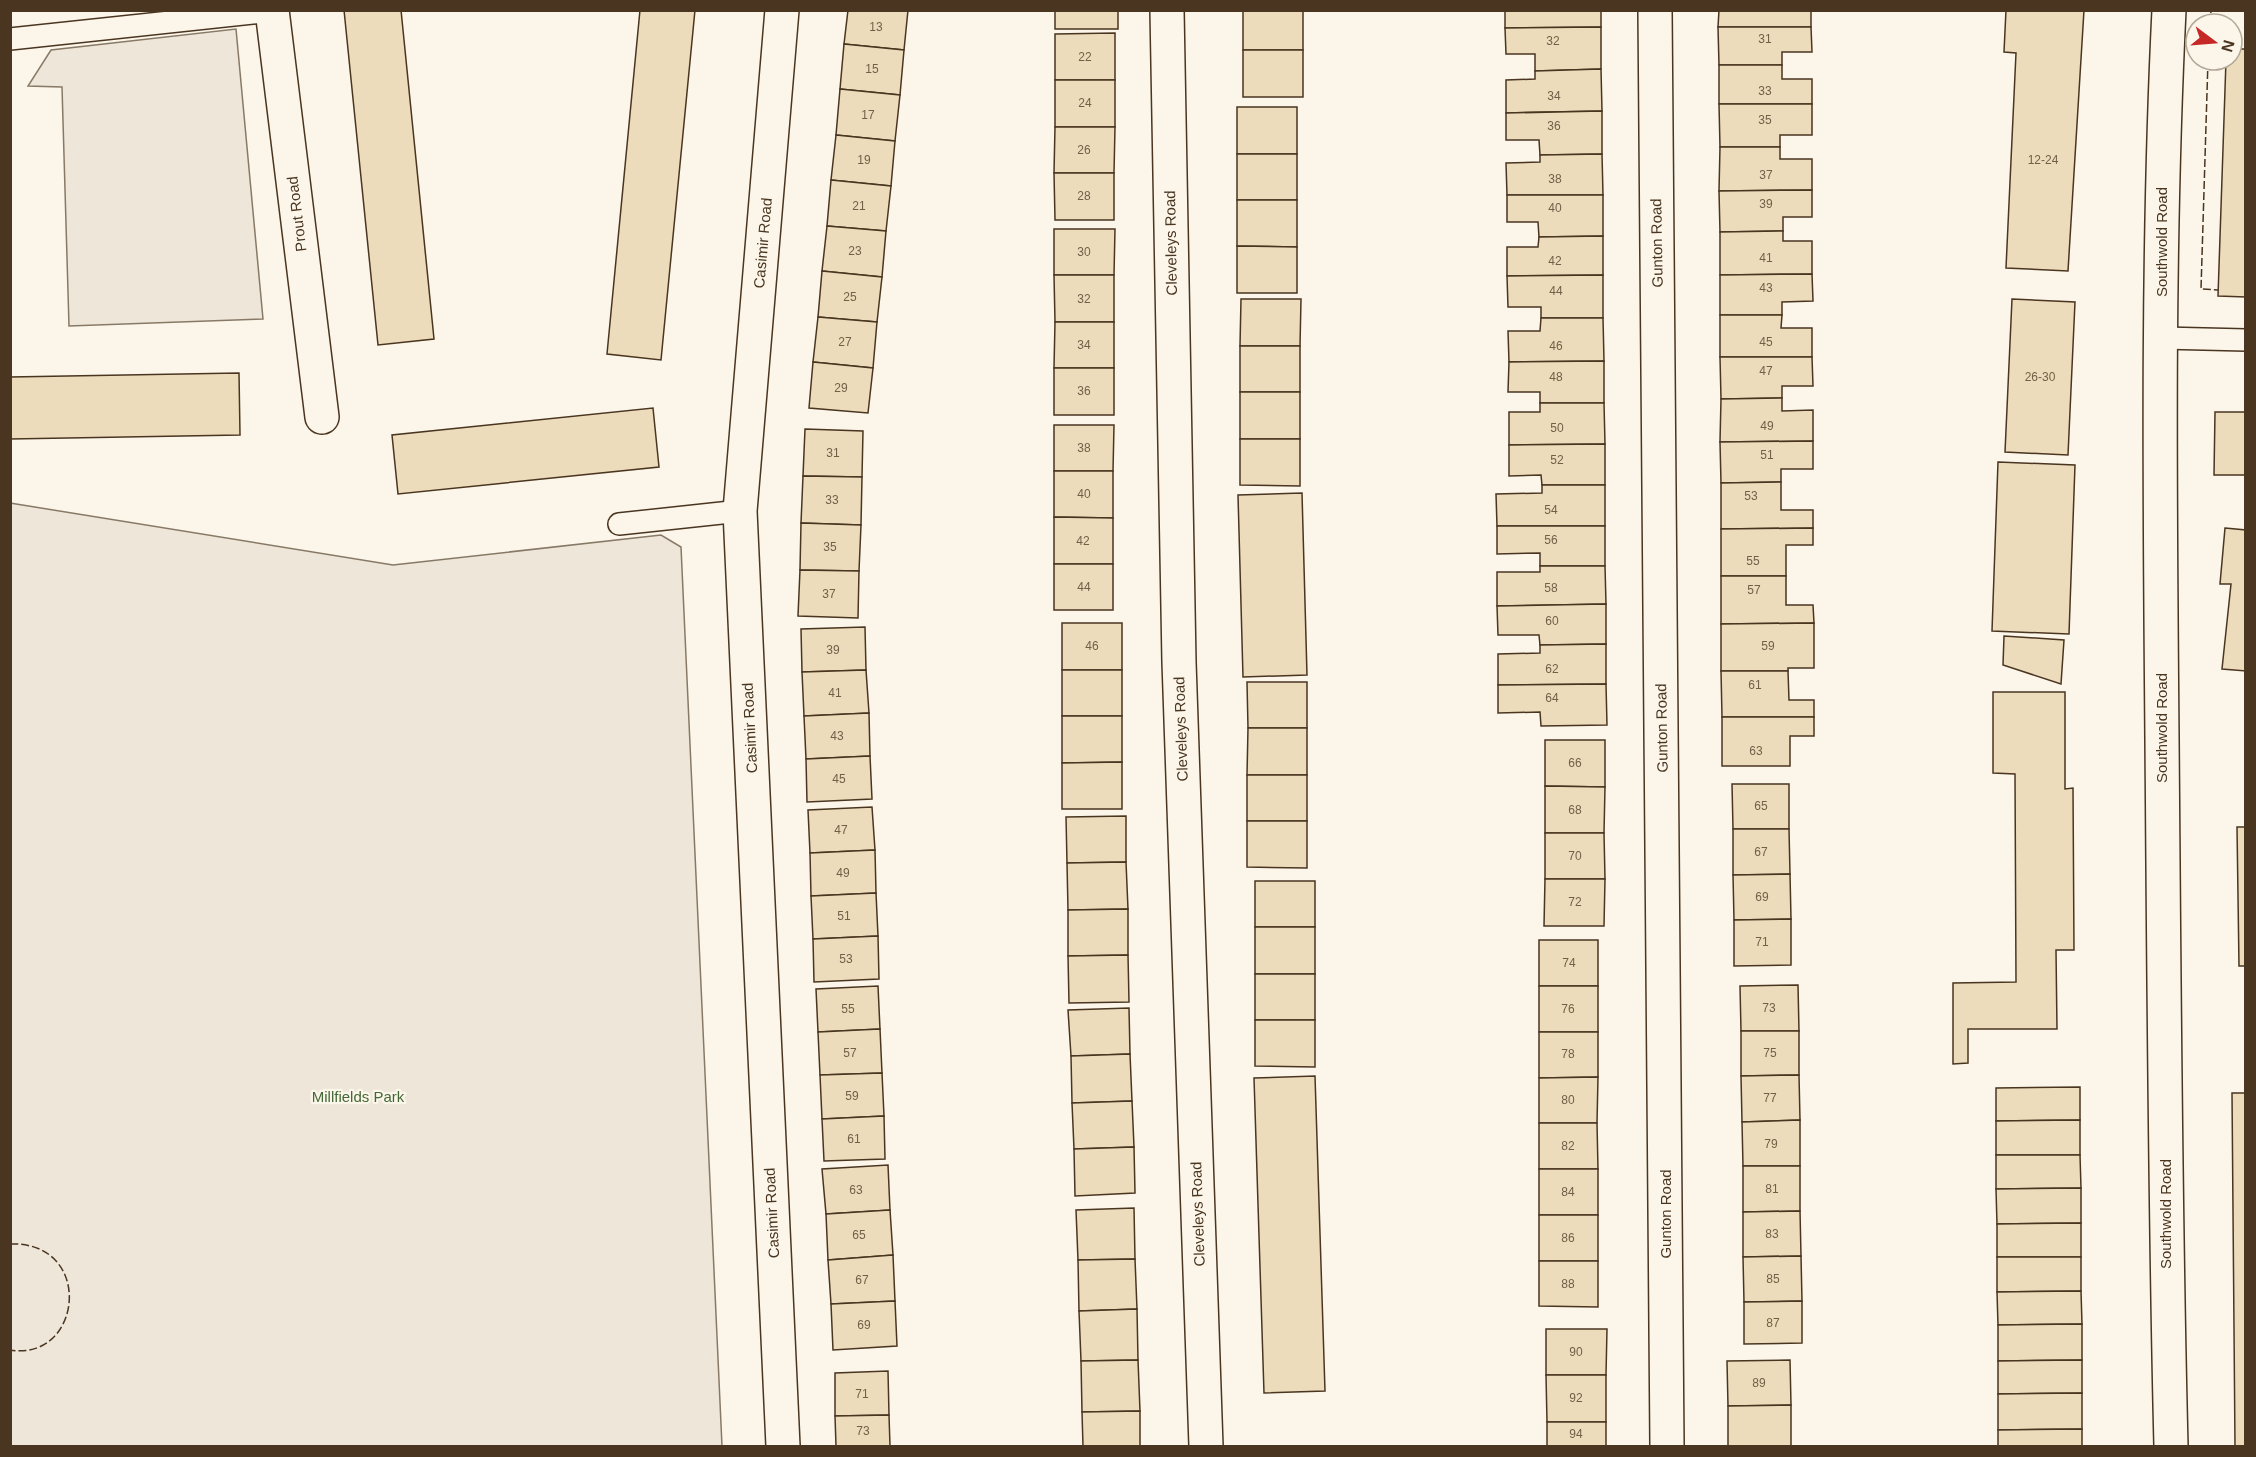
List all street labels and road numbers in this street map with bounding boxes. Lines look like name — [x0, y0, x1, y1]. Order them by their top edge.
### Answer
street label: Prout Road — [283, 175, 310, 253]
street label: Southwold Road — [2153, 187, 2170, 297]
street label: Cleveleys Road — [1161, 190, 1180, 296]
street label: Casimir Road — [750, 197, 775, 289]
street label: Gunton Road — [1647, 198, 1666, 288]
street label: Southwold Road — [2153, 673, 2170, 783]
street label: Cleveleys Road — [1170, 676, 1191, 782]
street label: Casimir Road — [739, 682, 760, 774]
street label: Gunton Road — [1652, 683, 1671, 773]
street label: Southwold Road — [2157, 1159, 2174, 1269]
street label: Cleveleys Road — [1187, 1161, 1208, 1267]
street label: Casimir Road — [761, 1167, 782, 1259]
street label: Gunton Road — [1657, 1169, 1674, 1259]

